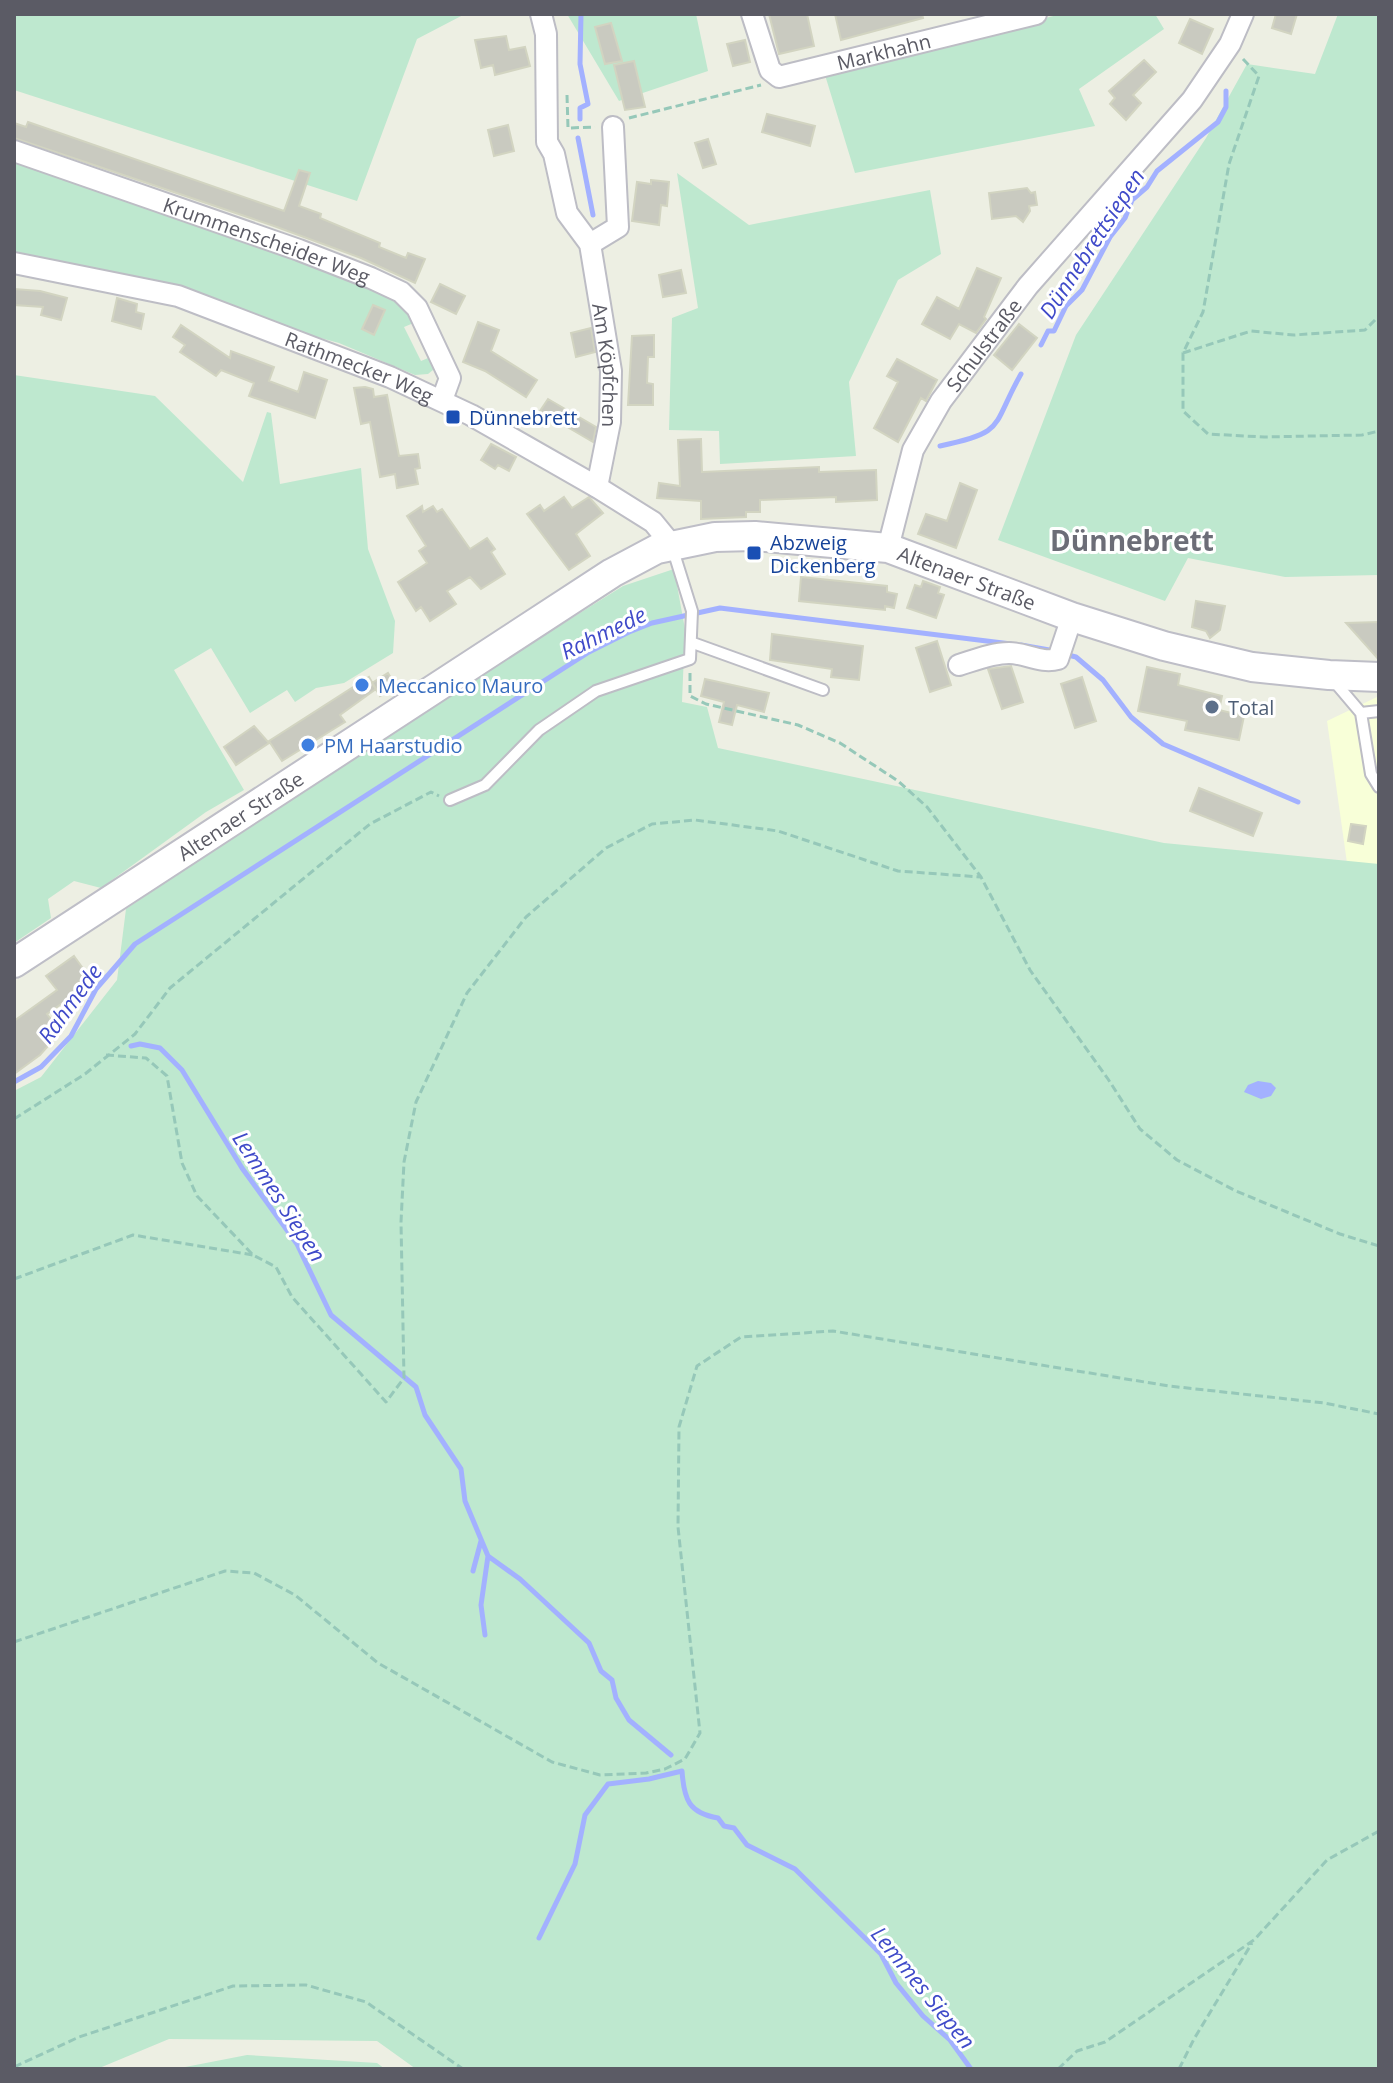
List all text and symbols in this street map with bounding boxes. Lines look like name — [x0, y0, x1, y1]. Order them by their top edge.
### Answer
street label: Markhahn — [834, 27, 933, 76]
water label: Dünnebrettsiepen — [1031, 162, 1151, 324]
street label: Krummenscheider Weg — [160, 190, 374, 290]
street label: Schulstraße — [940, 293, 1027, 397]
street label: Am Köpfchen — [586, 301, 625, 428]
street label: Rathmecker Weg — [281, 325, 438, 409]
place label: Dünnebrett — [469, 404, 577, 431]
marker: Dünnebrett — [444, 408, 462, 426]
district label: Dünnebrett — [1050, 521, 1214, 559]
place label: Abzweig Dickenberg — [770, 529, 876, 579]
street label: Altenaer Straße — [894, 539, 1040, 616]
marker: Abzweig Dickenberg — [745, 544, 763, 562]
water label: Rahmede — [555, 598, 651, 666]
place label: Meccanico Mauro — [378, 672, 543, 699]
marker: Meccanico Mauro — [353, 676, 371, 694]
place label: Total — [1228, 694, 1274, 721]
marker: Total — [1203, 698, 1221, 716]
place label: PM Haarstudio — [324, 732, 463, 759]
marker: PM Haarstudio — [299, 736, 317, 754]
street label: Altenaer Straße — [172, 765, 308, 866]
water label: Rahmede — [30, 957, 108, 1049]
water label: Lemmes Siepen — [227, 1125, 333, 1267]
water label: Lemmes Siepen — [865, 1919, 983, 2055]

